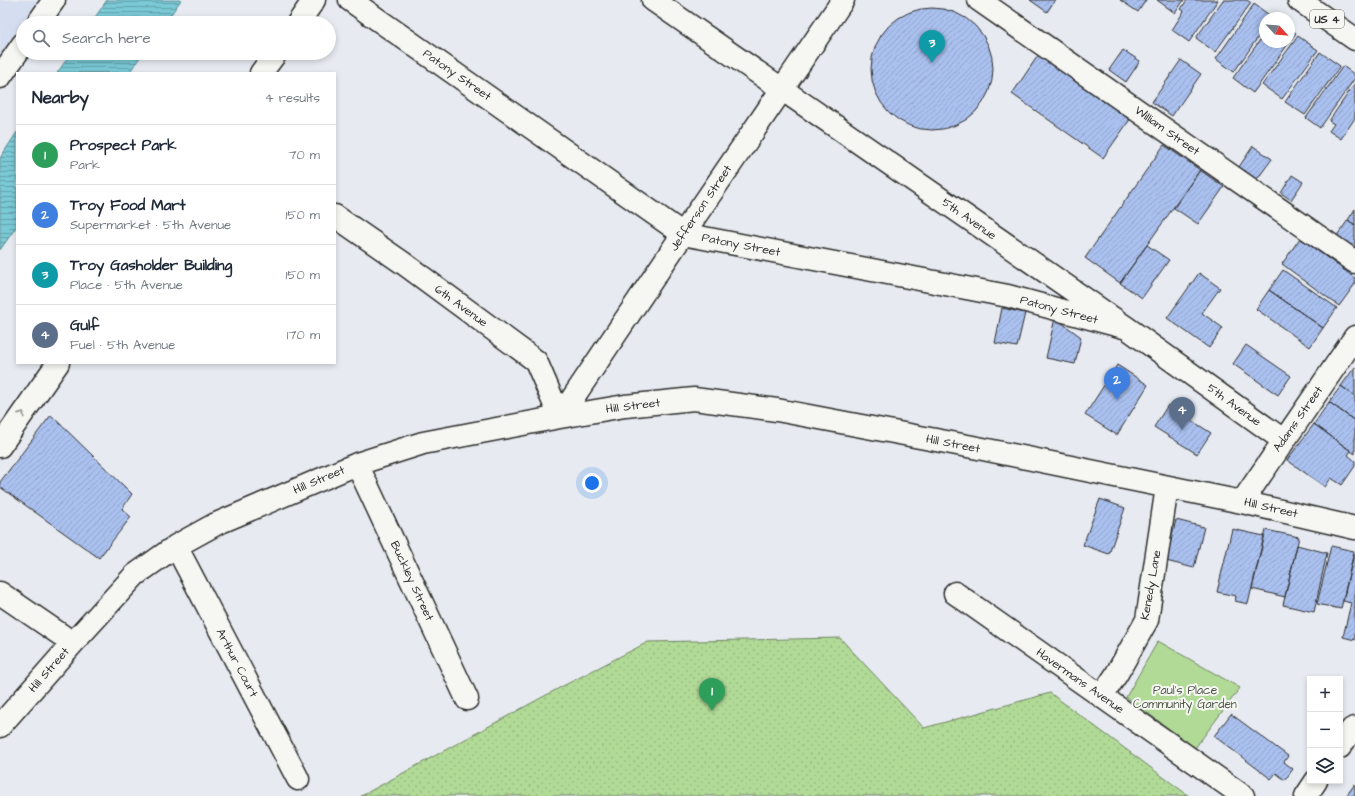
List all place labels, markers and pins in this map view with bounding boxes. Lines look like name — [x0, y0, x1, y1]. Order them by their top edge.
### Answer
pin: 3 — [919, 30, 945, 63]
pin: 2 — [1104, 367, 1130, 400]
pin: 4 — [1169, 397, 1195, 430]
pin: 1 — [699, 678, 725, 711]

